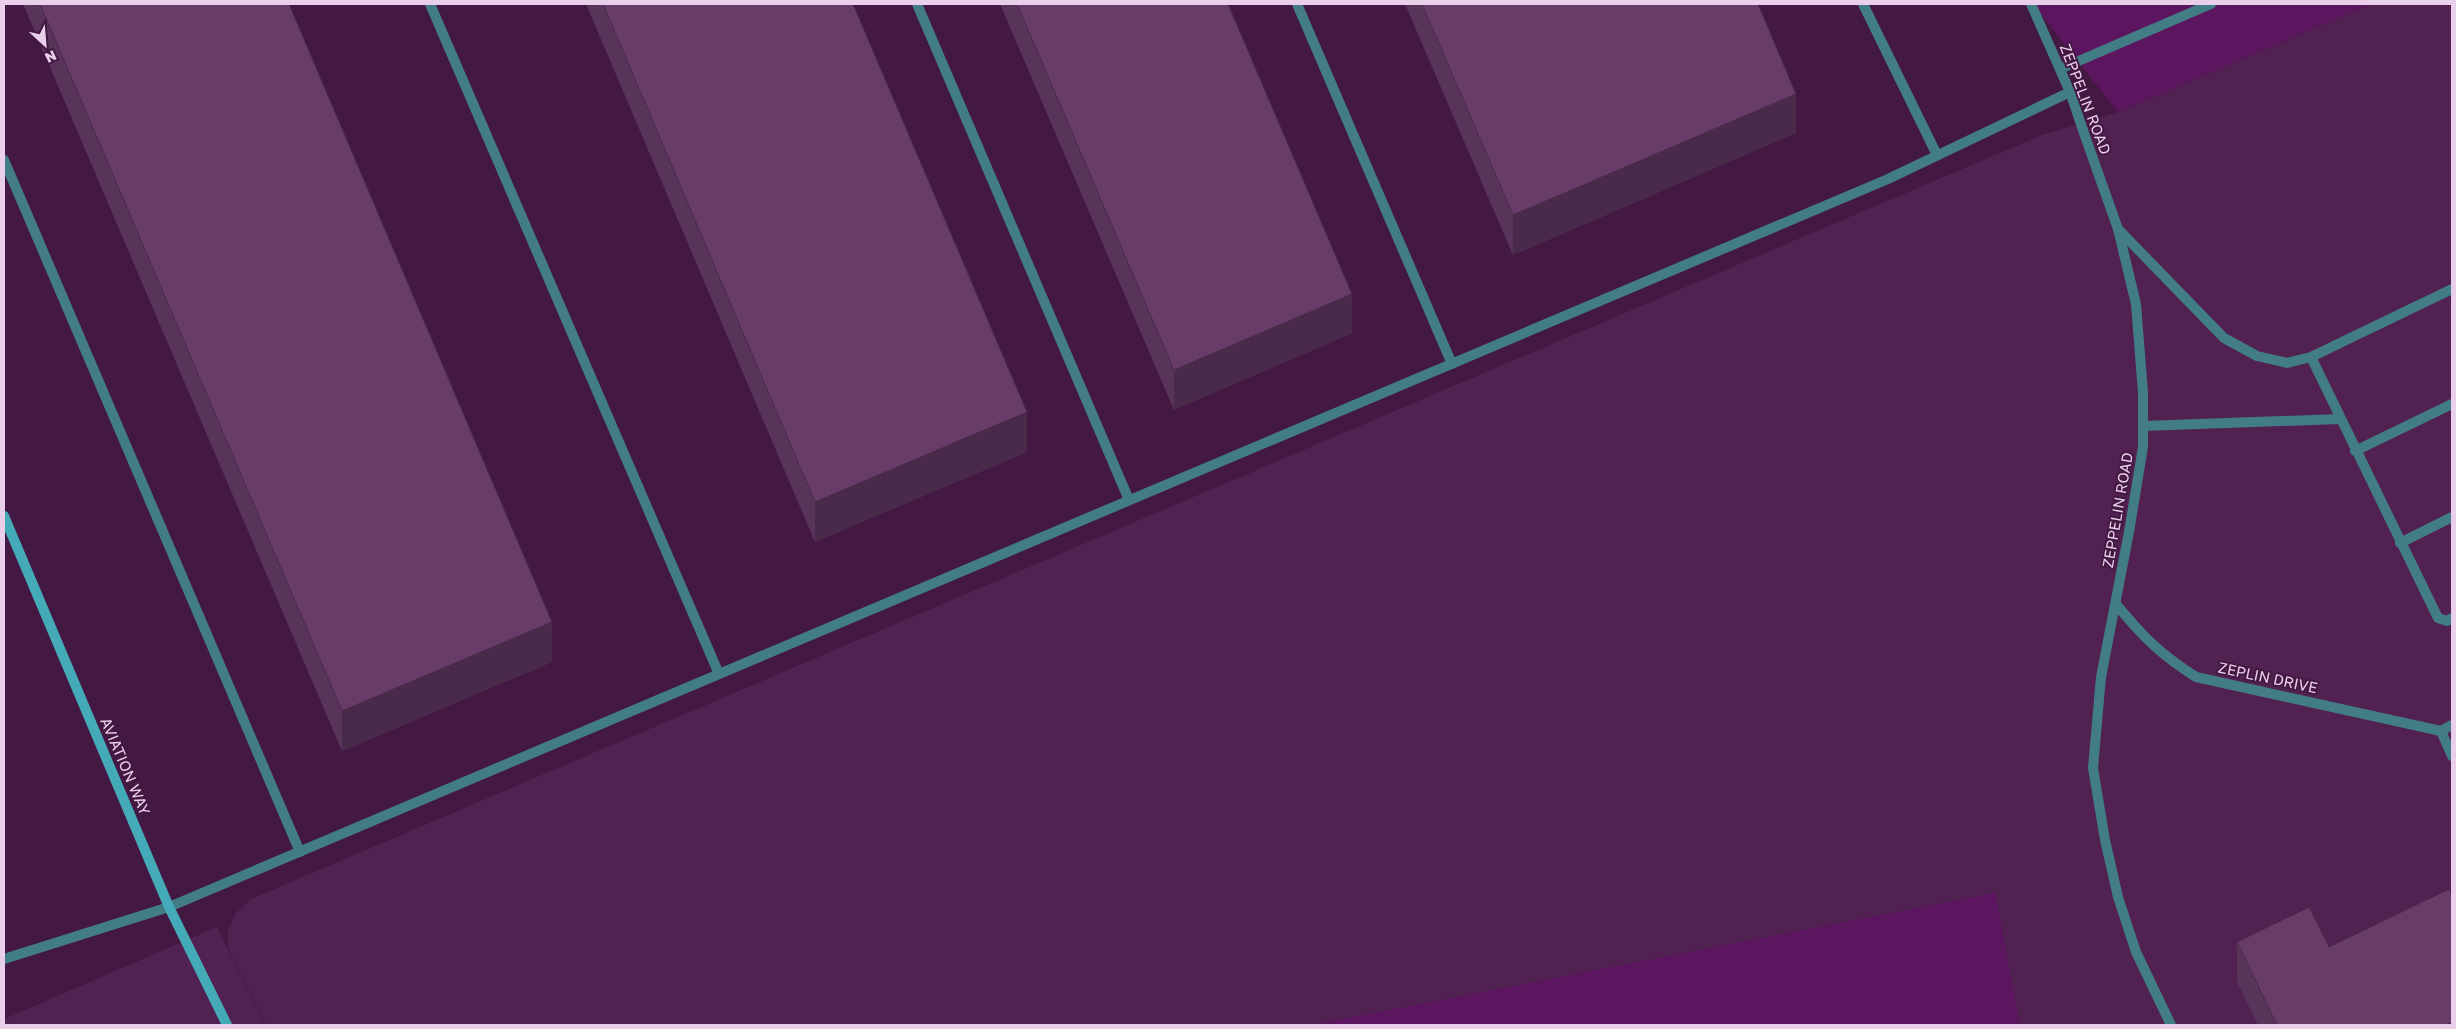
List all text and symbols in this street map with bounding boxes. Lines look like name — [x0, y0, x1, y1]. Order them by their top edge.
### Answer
north arrow — [20, 20, 70, 70]
street label: ZEPPELIN ROAD — [2057, 41, 2115, 157]
text: N — [42, 47, 59, 67]
street label: ZEPPELIN ROAD — [2098, 451, 2136, 569]
street label: ZEPLIN DRIVE — [2217, 658, 2319, 696]
street label: AVIATION WAY — [97, 715, 155, 818]

